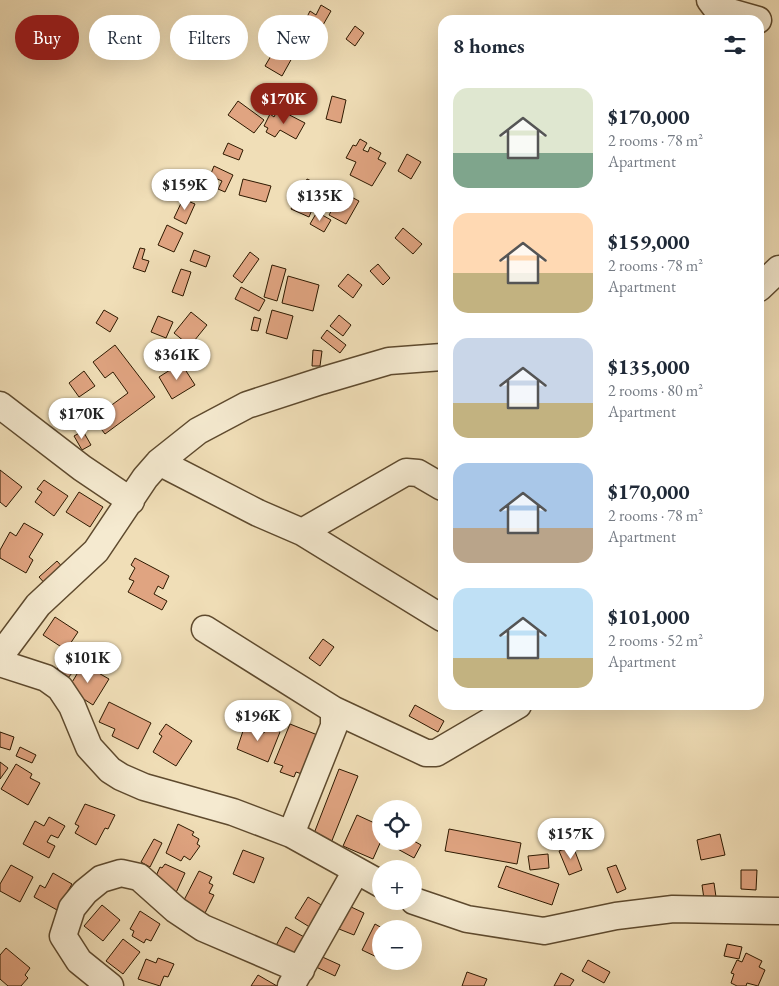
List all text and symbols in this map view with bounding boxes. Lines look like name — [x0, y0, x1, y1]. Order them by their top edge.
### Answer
chip: Buy — [15, 15, 79, 60]
chip: Rent — [89, 15, 160, 60]
chip: Filters — [170, 15, 248, 60]
chip: New — [258, 15, 328, 60]
icon: filters — [721, 31, 749, 59]
text: 8 homes — [453, 32, 525, 59]
pin: $170K — [249, 82, 319, 125]
text: $170K — [262, 88, 306, 109]
text: $170,000 — [608, 103, 690, 130]
icon: home — [493, 108, 553, 168]
text: 2 rooms · 78 m² — [608, 130, 703, 151]
text: Apartment — [608, 151, 676, 172]
pin: $159K — [150, 168, 220, 211]
text: $159K — [163, 174, 207, 195]
pin: $135K — [285, 180, 355, 222]
text: $135K — [298, 185, 342, 206]
text: $159,000 — [608, 228, 690, 255]
icon: home — [493, 233, 553, 293]
text: 2 rooms · 78 m² — [608, 255, 703, 276]
text: Apartment — [608, 276, 676, 297]
pin: $361K — [142, 338, 212, 381]
text: $361K — [155, 344, 199, 365]
text: $135,000 — [608, 353, 690, 380]
icon: home — [493, 358, 553, 418]
text: 2 rooms · 80 m² — [608, 380, 703, 401]
pin: $170K — [47, 398, 117, 440]
text: Apartment — [608, 401, 676, 422]
text: $170K — [60, 403, 104, 424]
text: $170,000 — [608, 478, 690, 505]
icon: home — [493, 483, 553, 543]
text: 2 rooms · 78 m² — [608, 505, 703, 526]
text: Apartment — [608, 526, 676, 547]
text: $101,000 — [608, 603, 690, 630]
icon: home — [493, 608, 553, 668]
text: 2 rooms · 52 m² — [608, 630, 703, 651]
pin: $101K — [53, 642, 123, 684]
text: $101K — [66, 647, 110, 668]
text: Apartment — [608, 651, 676, 672]
pin: $196K — [223, 700, 293, 742]
text: $196K — [236, 705, 280, 726]
map controls — [372, 800, 422, 970]
button: locate — [372, 800, 422, 850]
pin: $157K — [536, 818, 606, 860]
text: $157K — [549, 823, 593, 844]
button: + — [372, 860, 422, 910]
button: − — [372, 920, 422, 970]

